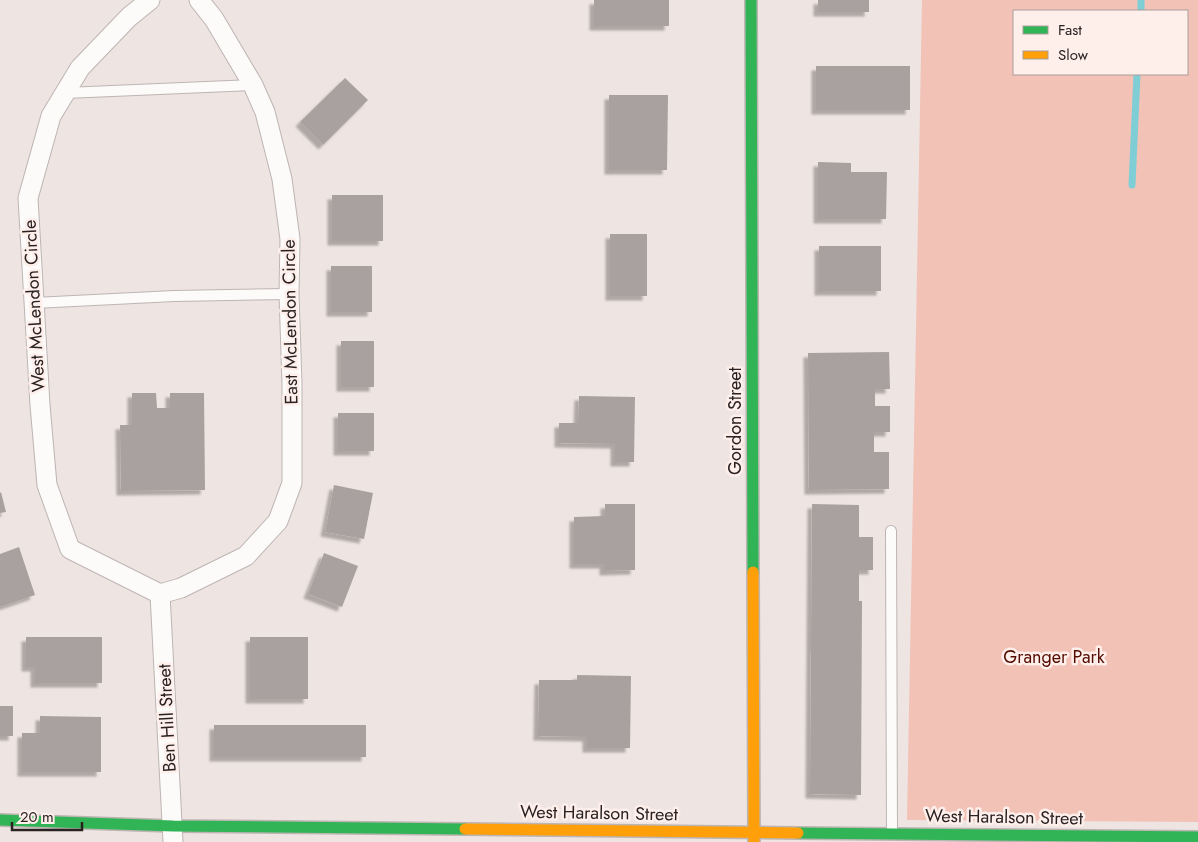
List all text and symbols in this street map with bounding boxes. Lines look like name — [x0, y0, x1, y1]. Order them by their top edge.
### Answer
legend — [1013, 10, 1188, 75]
text: Fast — [1058, 19, 1082, 41]
text: Slow — [1058, 44, 1089, 66]
street label: West McLendon Circle — [17, 219, 51, 393]
street label: East McLendon Circle — [276, 239, 304, 405]
street label: Gordon Street — [722, 366, 748, 475]
park label: Granger Park — [1003, 644, 1105, 670]
street label: Ben Hill Street — [151, 663, 183, 773]
street label: West Haralson Street — [520, 799, 679, 827]
scale bar — [12, 800, 82, 832]
street label: West Haralson Street — [925, 803, 1084, 831]
text: 20 m — [20, 806, 54, 828]

